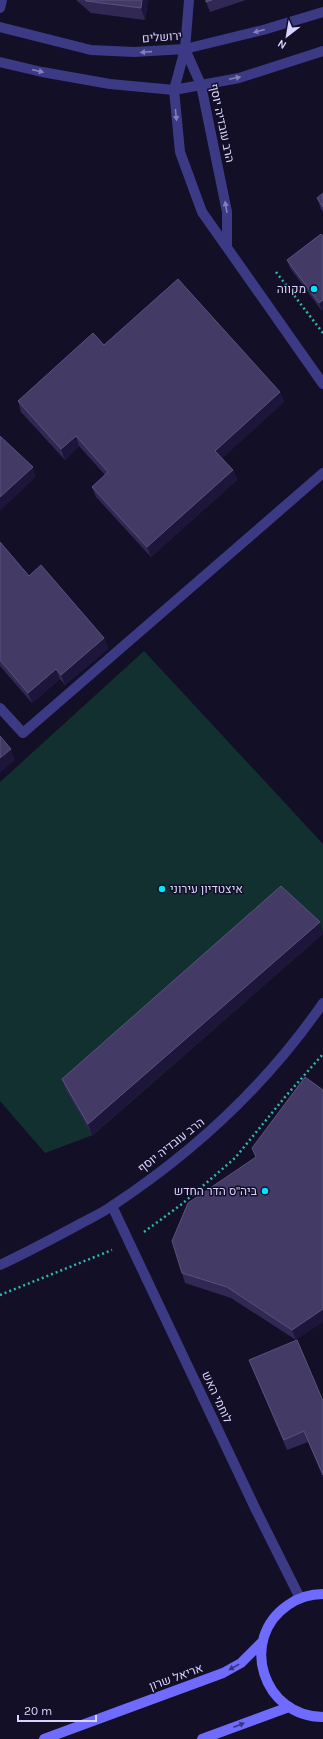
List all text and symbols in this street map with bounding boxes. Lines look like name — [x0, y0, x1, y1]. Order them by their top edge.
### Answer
north arrow — [267, 16, 307, 56]
one-way arrow — [253, 28, 265, 34]
street label: ירושלים — [142, 29, 182, 45]
text: N — [275, 37, 289, 52]
one-way arrow — [140, 48, 152, 55]
one-way arrow — [32, 68, 44, 74]
one-way arrow — [229, 75, 241, 81]
street label: הרב עובדיה יוסף — [207, 82, 237, 164]
one-way arrow — [173, 108, 180, 121]
one-way arrow — [223, 201, 229, 213]
place label: מקווה — [277, 282, 306, 296]
marker: מקווה — [309, 284, 319, 294]
place label: איצטדיון עירוני — [170, 882, 243, 896]
marker: איצטדיון עירוני — [157, 884, 167, 894]
street label: הרב עובדיה יוסף — [135, 1115, 207, 1175]
place label: ביה"ס הדר החדש — [174, 1184, 258, 1198]
marker: ביה"ס הדר החדש — [260, 1186, 270, 1196]
street label: לוחמי האש — [199, 1369, 235, 1425]
street label: אריאל שרון — [147, 1661, 205, 1693]
one-way arrow — [228, 1663, 240, 1670]
scale bar — [18, 1697, 96, 1723]
text: 20 m — [24, 1704, 52, 1718]
one-way arrow — [233, 1721, 245, 1727]

